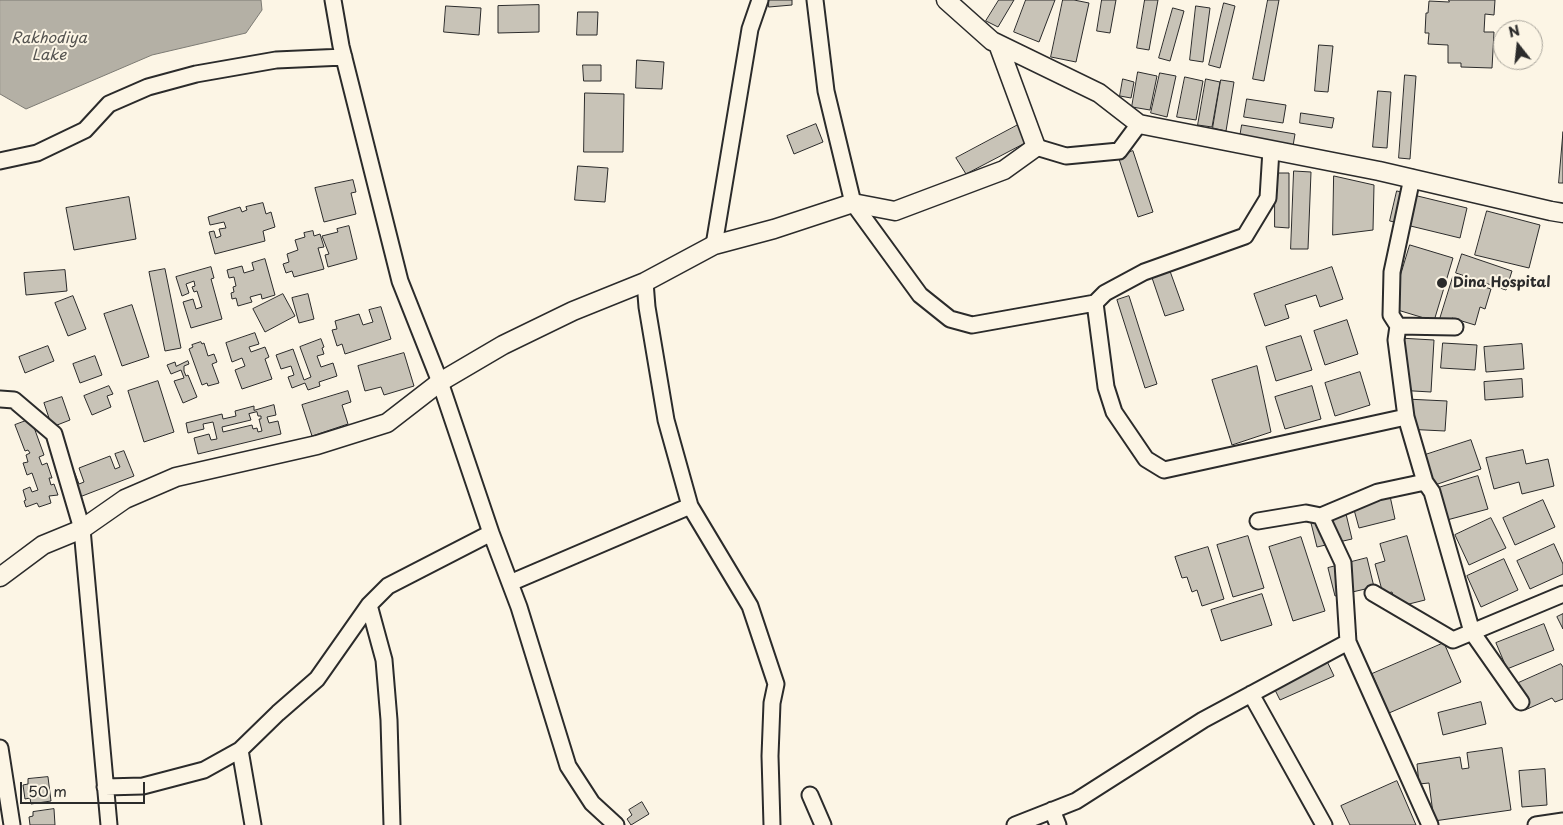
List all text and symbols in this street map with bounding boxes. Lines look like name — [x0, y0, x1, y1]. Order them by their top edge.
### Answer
text: N — [1506, 19, 1522, 43]
north arrow — [1493, 20, 1543, 70]
water label: Rakhodiya Lake — [11, 30, 87, 65]
place label: Dina Hospital — [1453, 275, 1551, 291]
marker: Dina Hospital — [1435, 276, 1449, 290]
scale bar — [22, 772, 148, 804]
text: 50 m — [28, 779, 67, 802]

